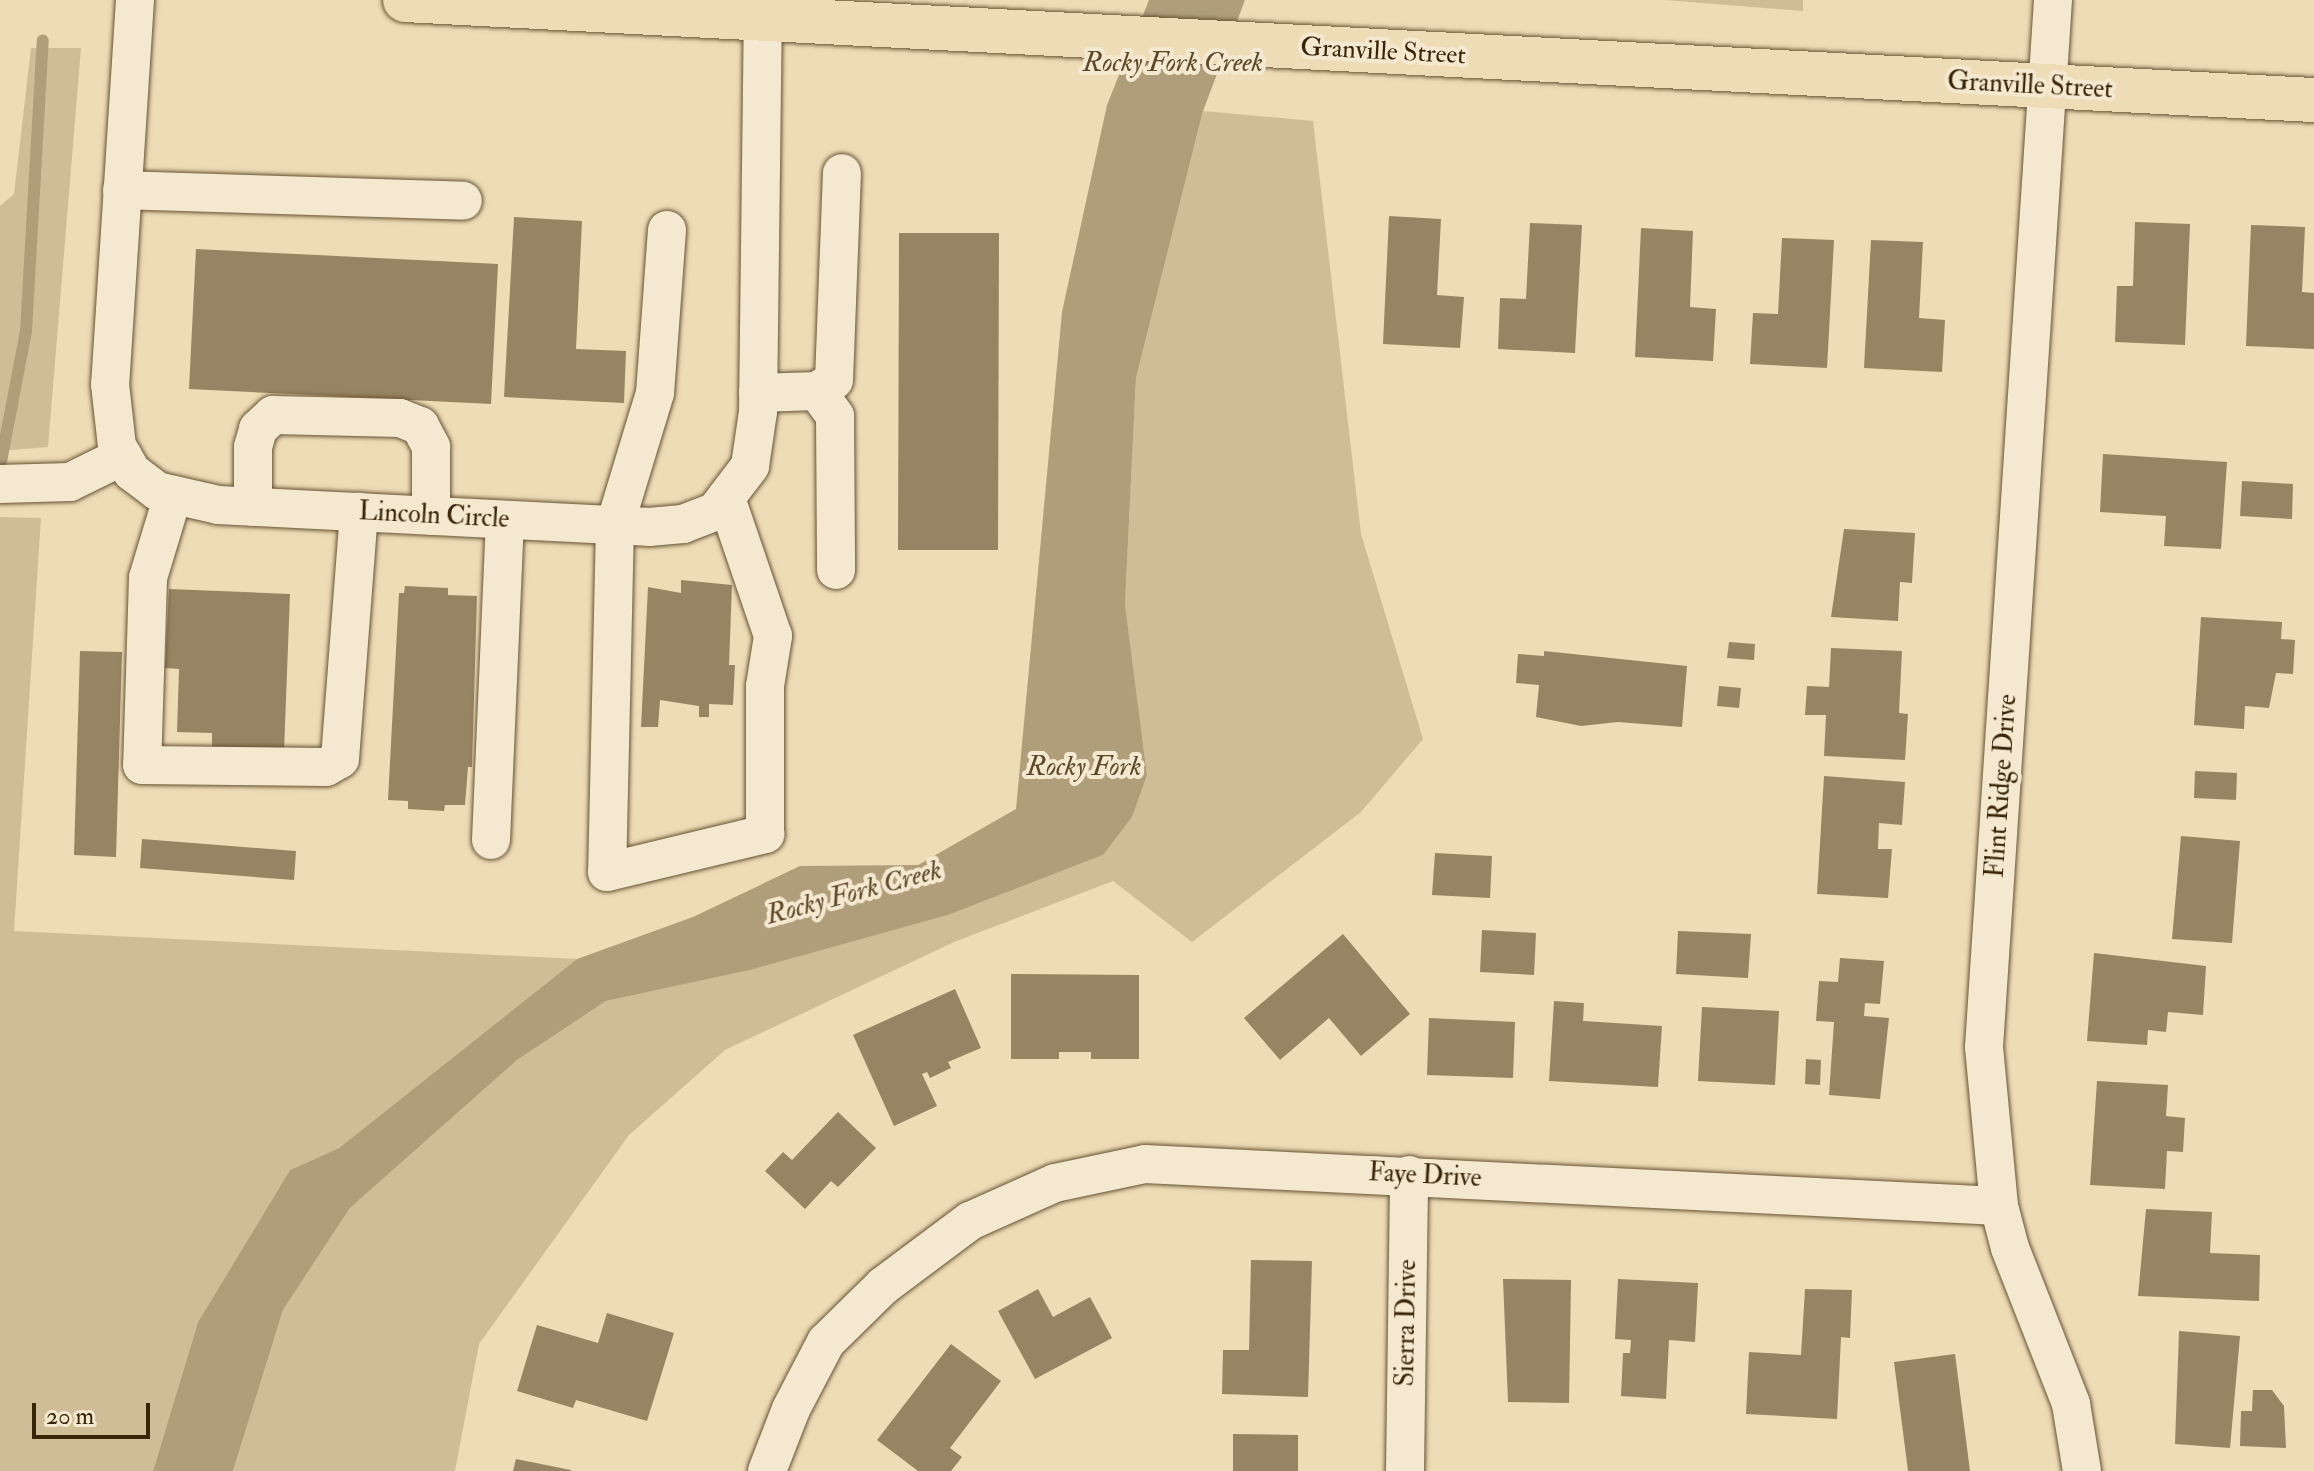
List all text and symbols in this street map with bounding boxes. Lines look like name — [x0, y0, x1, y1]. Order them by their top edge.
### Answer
street label: Granville Street — [1299, 32, 1467, 72]
water label: Rocky Fork Creek — [1083, 46, 1263, 80]
street label: Granville Street — [1946, 66, 2114, 106]
street label: Lincoln Circle — [358, 496, 510, 536]
street label: Flint Ridge Drive — [1980, 693, 2024, 879]
water label: Rocky Fork — [1027, 750, 1141, 784]
water label: Rocky Fork Creek — [763, 853, 945, 933]
street label: Faye Drive — [1368, 1157, 1482, 1195]
street label: Sierra Drive — [1390, 1259, 1424, 1387]
scale bar — [36, 1387, 154, 1437]
text: 20 m — [46, 1401, 94, 1432]

